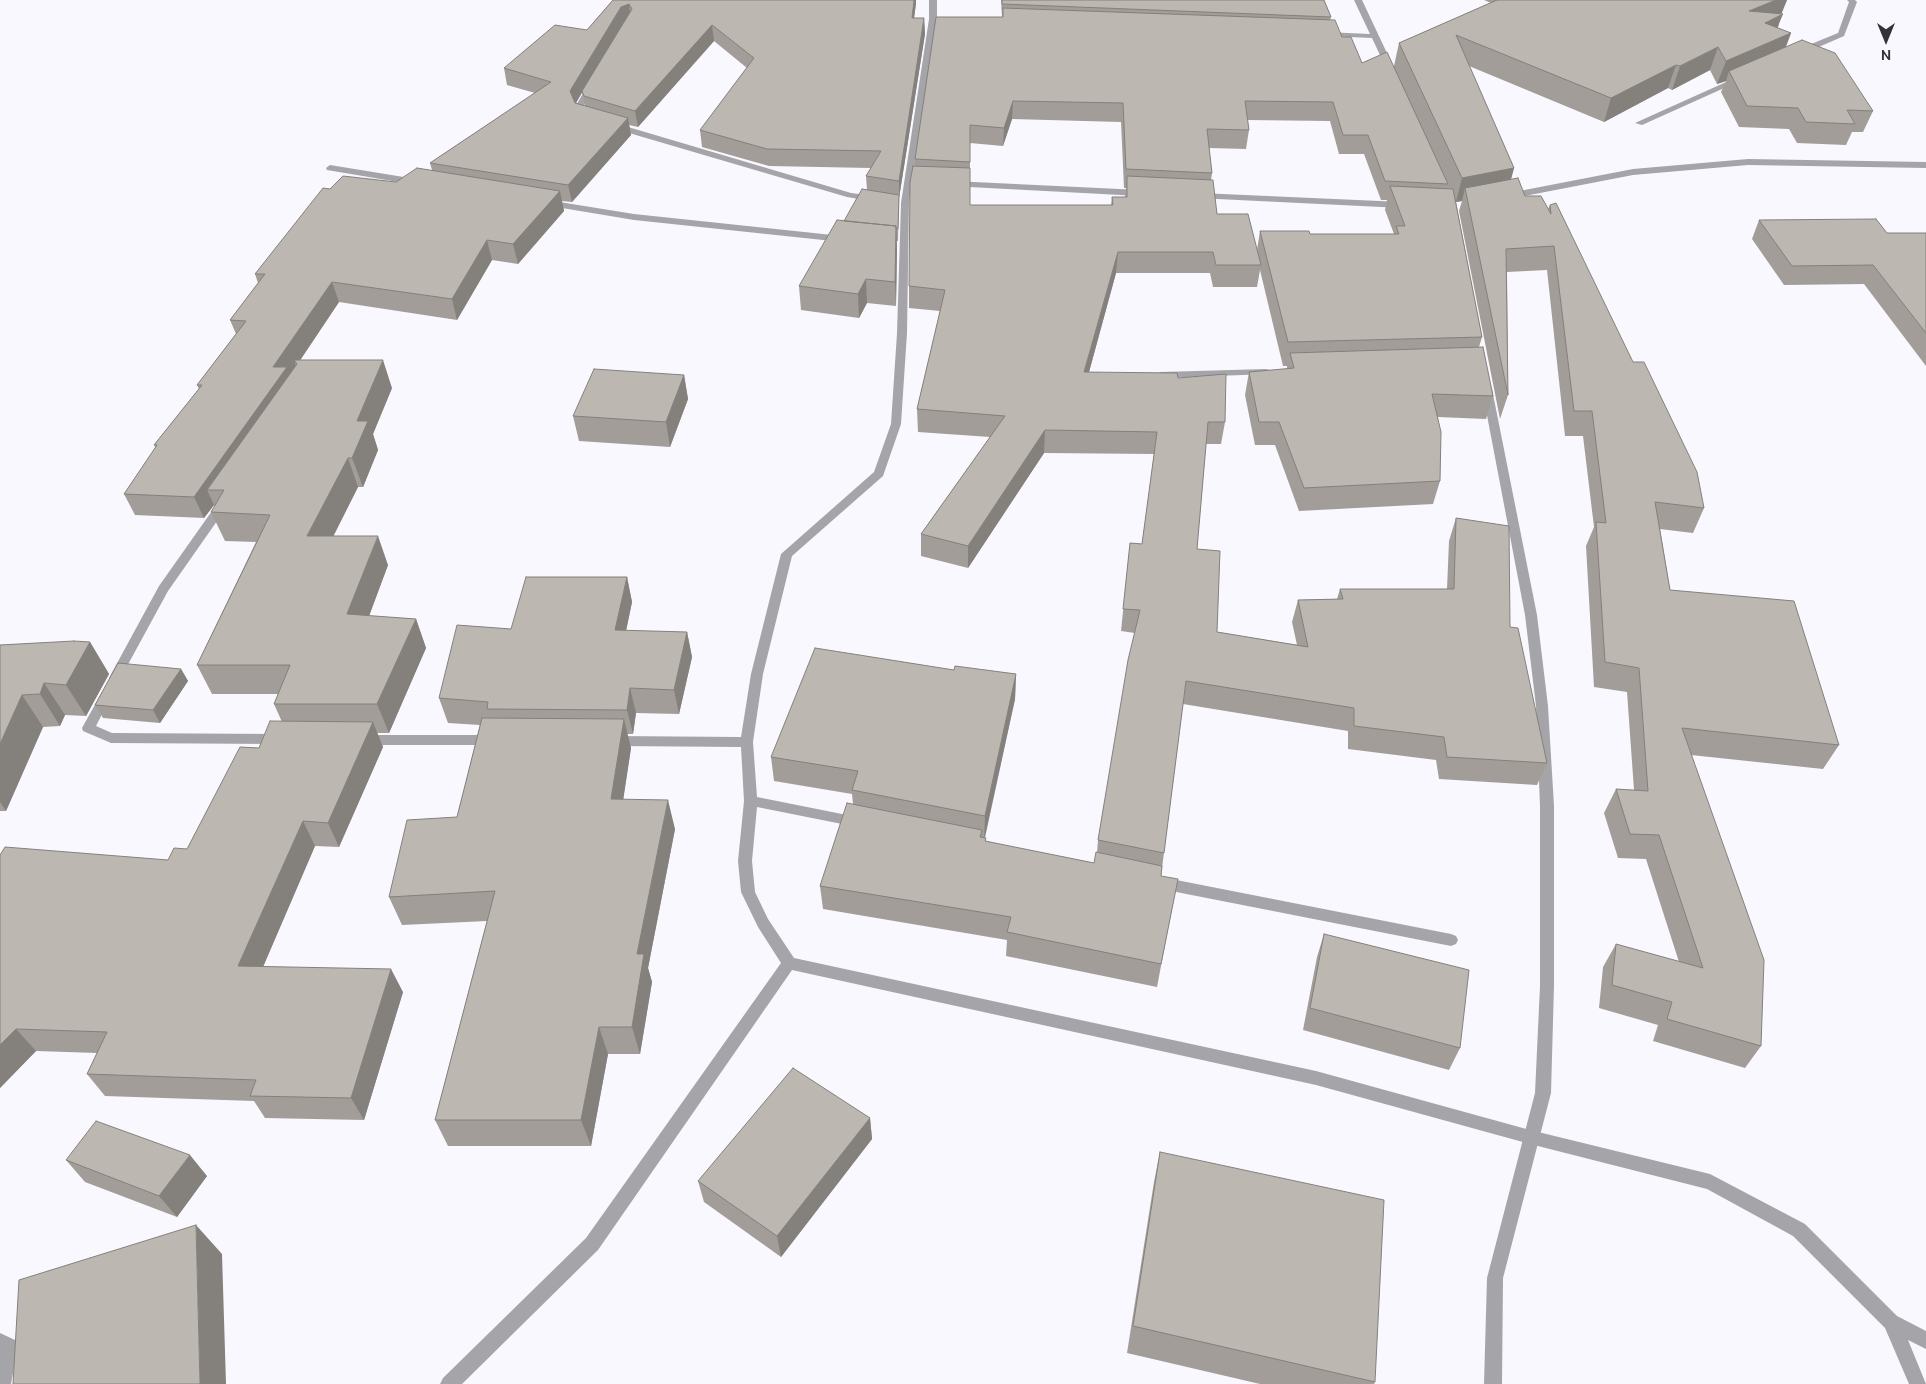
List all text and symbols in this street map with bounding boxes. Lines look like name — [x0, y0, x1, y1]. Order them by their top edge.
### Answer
north arrow — [1861, 15, 1911, 65]
text: N — [1881, 47, 1891, 63]

